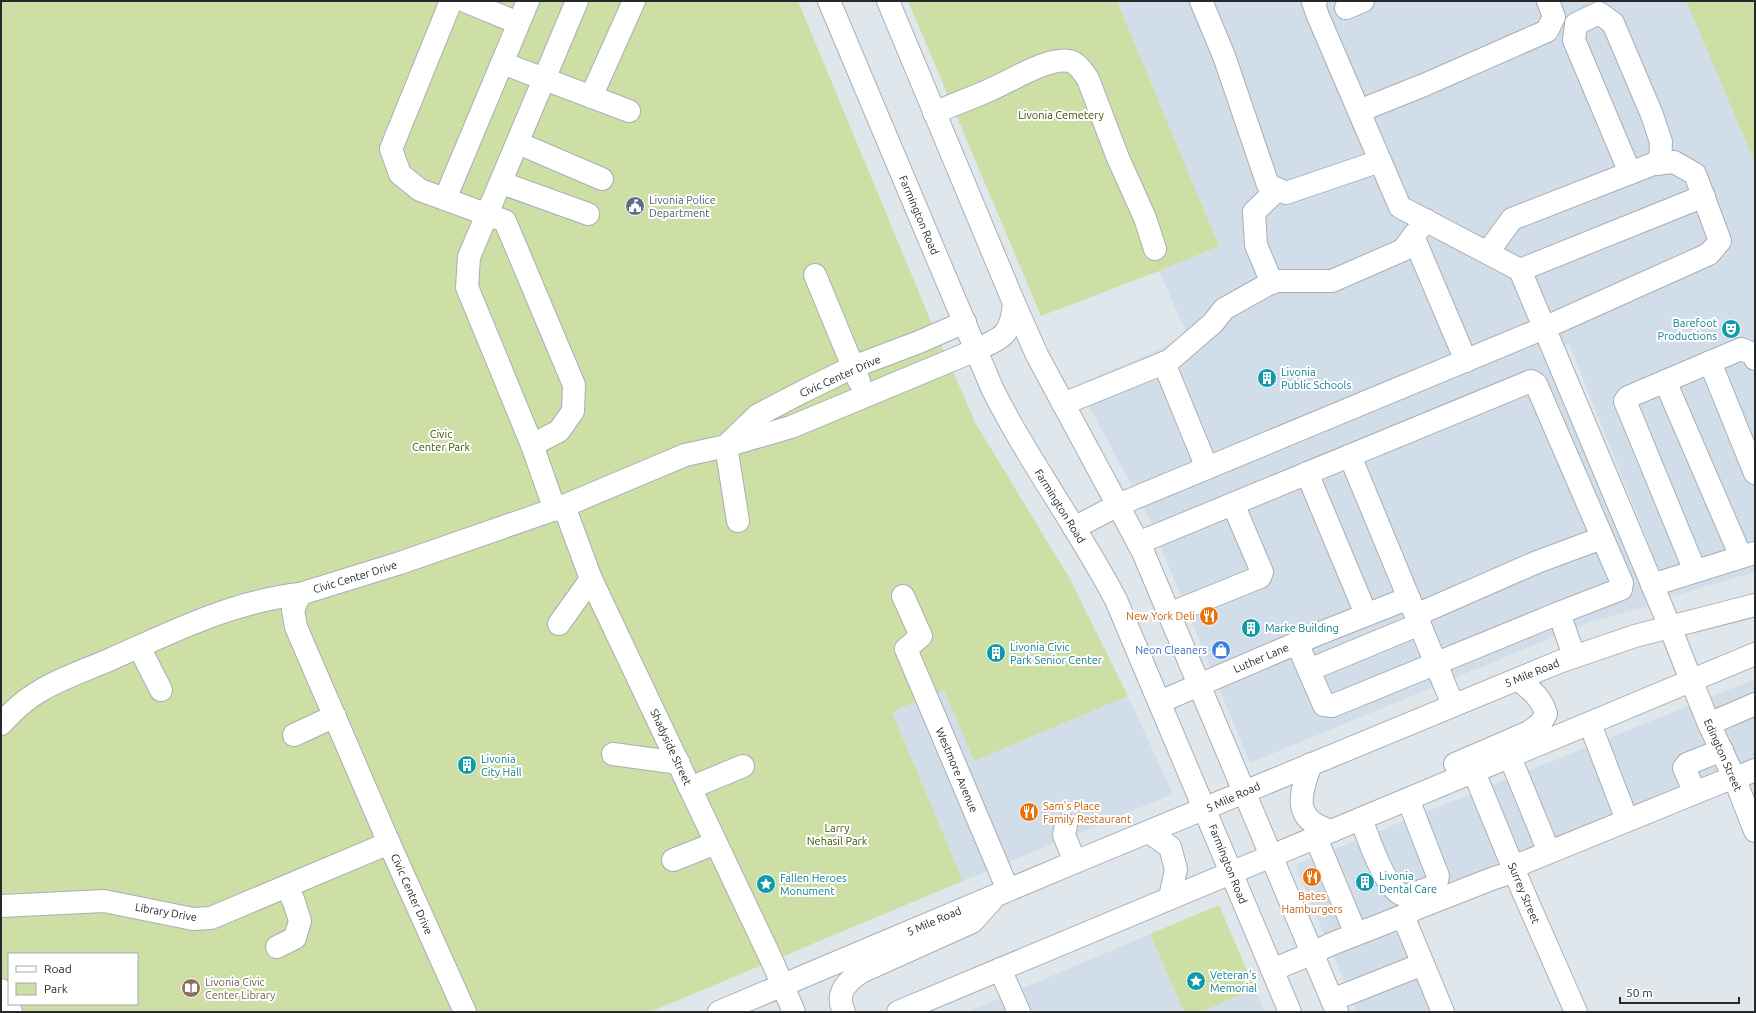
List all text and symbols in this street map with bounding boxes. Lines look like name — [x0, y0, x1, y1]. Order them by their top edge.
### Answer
park label: Livonia Cemetery — [1018, 109, 1104, 121]
street label: Farmington Road — [897, 174, 941, 256]
place label: Livonia Police Department — [649, 194, 716, 219]
public building icon: Livonia Police Department — [624, 195, 646, 217]
place label: Barefoot Productions — [1658, 317, 1718, 342]
theatre icon: Barefoot Productions — [1720, 318, 1742, 340]
street label: Civic Center Drive — [798, 353, 882, 399]
place label: Livonia Public Schools — [1281, 366, 1351, 391]
building icon: Livonia Public Schools — [1256, 367, 1278, 389]
park label: Civic Center Park — [412, 428, 470, 453]
street label: Farmington Road — [1032, 467, 1088, 545]
street label: Civic Center Drive — [312, 559, 398, 595]
restaurant icon: New York Deli — [1198, 605, 1220, 627]
place label: New York Deli — [1126, 610, 1195, 622]
building icon: Marke Building — [1240, 617, 1262, 639]
place label: Marke Building — [1265, 622, 1339, 634]
shop icon: Neon Cleaners — [1210, 639, 1232, 661]
place label: Livonia Civic Park Senior Center — [1010, 641, 1103, 666]
street label: Luther Lane — [1232, 641, 1290, 675]
building icon: Livonia Civic Park Senior Center — [985, 642, 1007, 664]
place label: Neon Cleaners — [1135, 644, 1207, 656]
street label: 5 Mile Road — [1503, 657, 1561, 689]
street label: Shadyside Street — [648, 707, 694, 788]
street label: Edington Street — [1702, 717, 1745, 794]
street label: Westmore Avenue — [934, 726, 980, 814]
place label: Livonia City Hall — [481, 753, 522, 778]
building icon: Livonia City Hall — [456, 754, 478, 776]
street label: 5 Mile Road — [1204, 780, 1262, 814]
place label: Sam's Place Family Restaurant — [1043, 800, 1132, 825]
restaurant icon: Sam's Place Family Restaurant — [1018, 801, 1040, 823]
park label: Larry Nehasil Park — [807, 822, 868, 847]
street label: Farmington Road — [1207, 822, 1249, 906]
street label: Civic Center Drive — [389, 852, 435, 936]
street label: Surrey Street — [1506, 861, 1542, 926]
restaurant icon: Bates Hamburgers — [1301, 866, 1323, 888]
place label: Livonia Dental Care — [1379, 870, 1437, 895]
building icon: Livonia Dental Care — [1354, 871, 1376, 893]
place label: Fallen Heroes Monument — [780, 872, 847, 897]
place icon: Fallen Heroes Monument — [755, 873, 777, 895]
place label: Bates Hamburgers — [1281, 890, 1343, 915]
street label: Library Drive — [134, 901, 198, 923]
street label: 5 Mile Road — [905, 904, 963, 938]
legend — [8, 953, 138, 1005]
text: Road — [44, 962, 72, 975]
place label: Veteran's Memorial — [1210, 969, 1257, 994]
place icon: Veteran's Memorial — [1185, 970, 1207, 992]
place label: Livonia Civic Center Library — [205, 976, 276, 1001]
library icon: Livonia Civic Center Library — [180, 977, 202, 999]
scale bar — [1620, 979, 1739, 1005]
text: Park — [44, 982, 68, 995]
text: 50 m — [1626, 986, 1653, 999]

